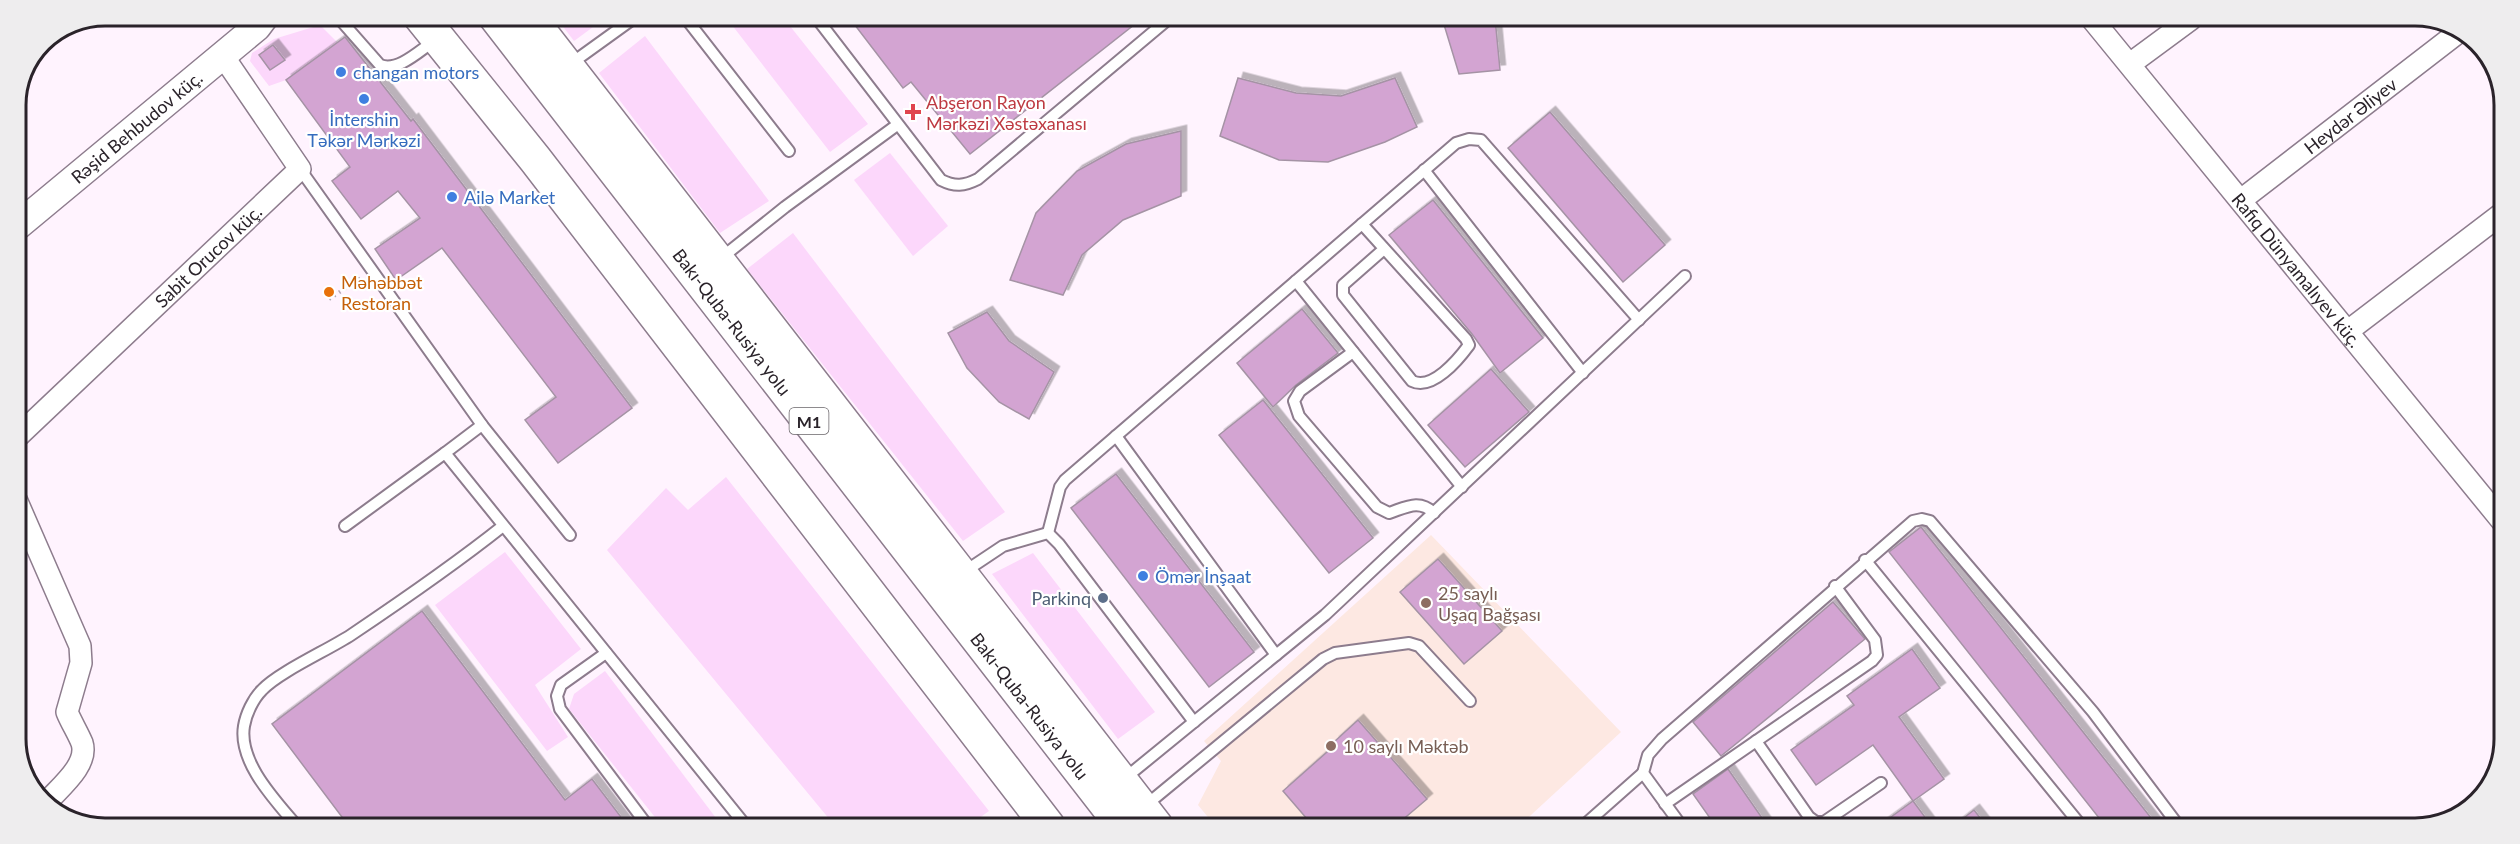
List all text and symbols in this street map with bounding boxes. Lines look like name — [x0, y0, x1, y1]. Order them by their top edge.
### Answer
place label: changan motors — [353, 61, 480, 83]
marker: changan motors — [334, 65, 348, 79]
street label: Rəşid Behbudov küç. — [66, 66, 207, 188]
street label: Heydər Əliyev — [2300, 73, 2402, 158]
place label: Abşeron Rayon Mərkəzi Xəstəxanası — [926, 91, 1087, 134]
marker: İntershin Tәkәr Mәrkәzi — [357, 92, 371, 106]
marker: Abşeron Rayon Mərkəzi Xəstəxanası — [904, 103, 922, 121]
place label: İntershin Tәkәr Mәrkәzi — [307, 108, 421, 151]
place label: Ailə Market — [464, 186, 556, 208]
street label: Rafiq Dünyamalıyev küç. — [2227, 188, 2366, 352]
marker: Ailə Market — [445, 190, 459, 204]
street label: Sabit Orucov küç. — [150, 200, 266, 312]
street label: Bakı-Quba-Rusiya yolu — [668, 244, 796, 400]
place label: Məhəbbət Restoran — [341, 271, 423, 314]
marker: Məhəbbət Restoran — [322, 285, 336, 299]
road number: M1 — [790, 408, 828, 434]
place label: Ömər İnşaat — [1155, 565, 1252, 587]
marker: Ömər İnşaat — [1136, 569, 1150, 583]
place label: 25 saylı Uşaq Bağşası — [1438, 582, 1541, 625]
place label: Parkinq — [1031, 587, 1091, 609]
marker: Parkinq — [1096, 591, 1110, 605]
marker: 25 saylı Uşaq Bağşası — [1419, 596, 1433, 610]
street label: Bakı-Quba-Rusiya yolu — [966, 628, 1094, 784]
place label: 10 saylı Məktəb — [1343, 735, 1469, 757]
marker: 10 saylı Məktəb — [1324, 739, 1338, 753]

